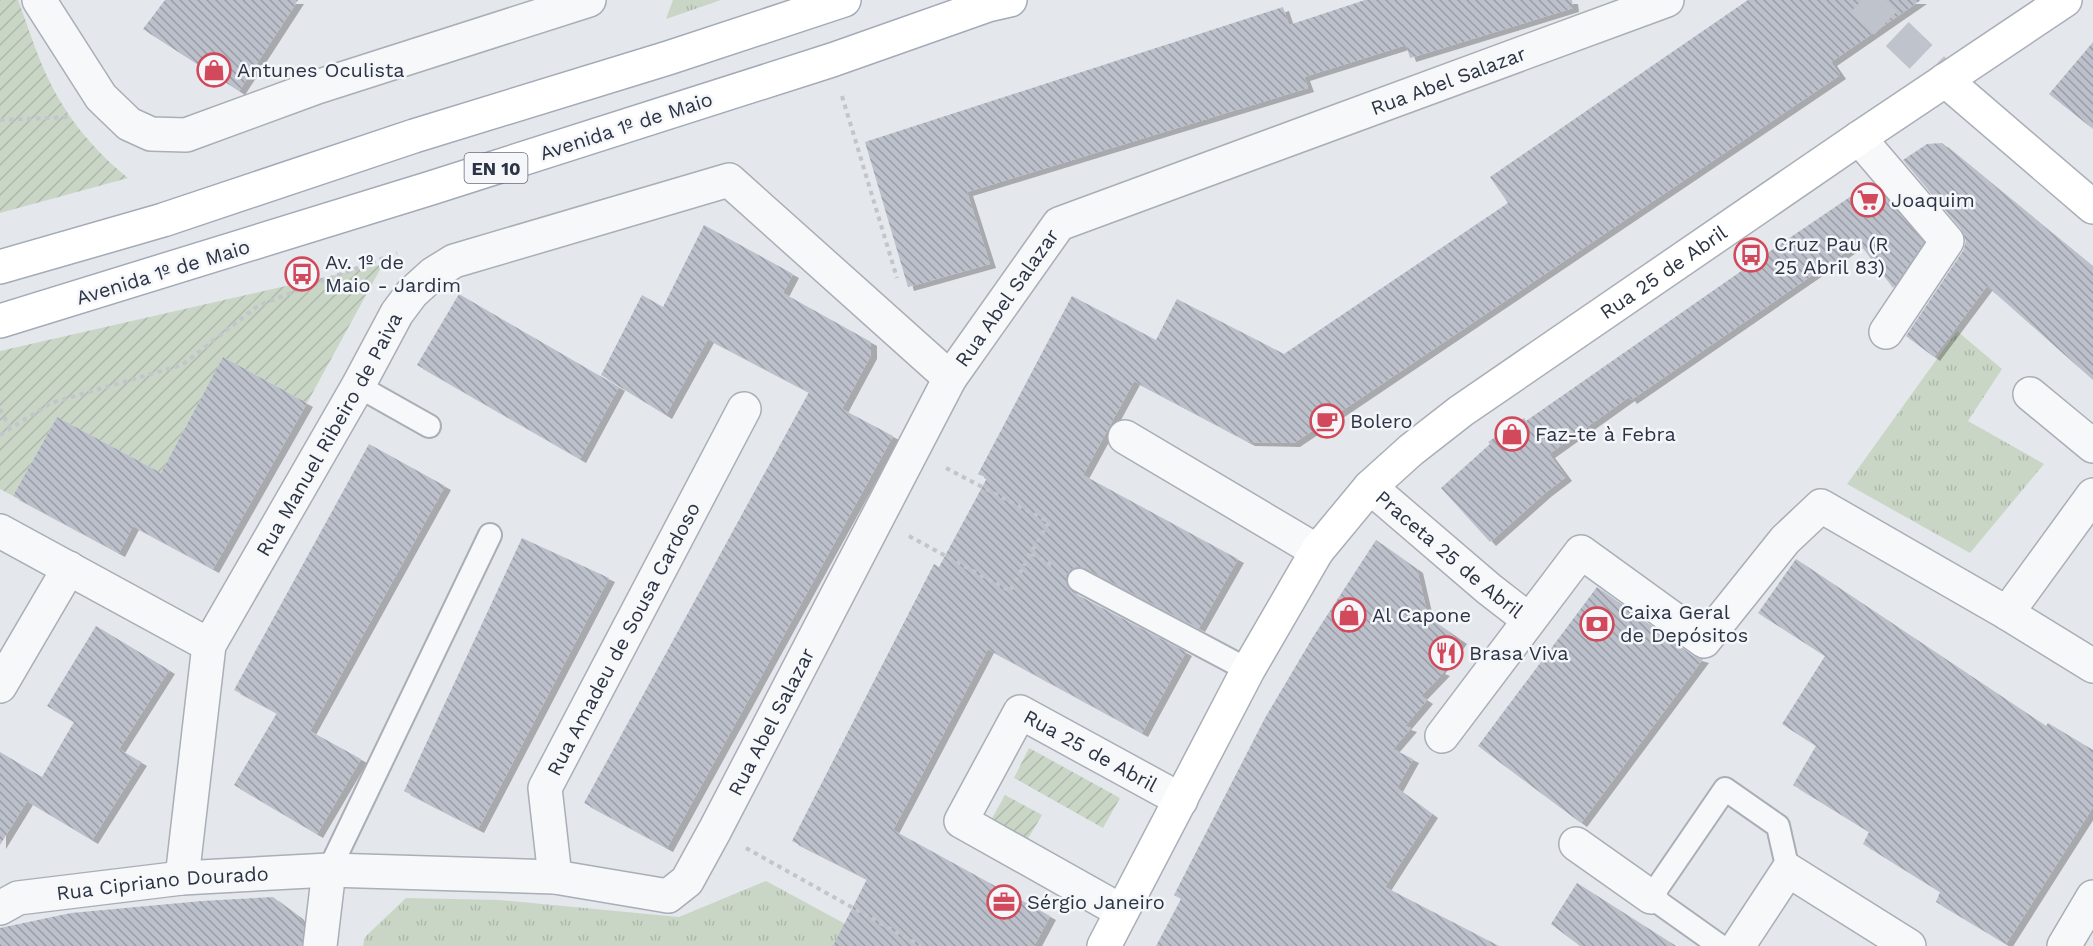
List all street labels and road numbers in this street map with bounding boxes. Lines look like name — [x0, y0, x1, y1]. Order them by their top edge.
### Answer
street label: Rua Abel Salazar — [1367, 41, 1529, 120]
street label: Avenida 1º de Maio — [537, 87, 715, 165]
road number: EN 10 — [464, 153, 528, 183]
street label: Rua 25 de Abril — [1595, 220, 1732, 324]
street label: Rua Abel Salazar — [950, 224, 1064, 371]
street label: Avenida 1º de Maio — [73, 234, 253, 310]
street label: Rua Manuel Ribeiro de Paiva — [251, 308, 407, 560]
street label: Praceta 25 de Abril — [1371, 485, 1528, 623]
street label: Rua Amadeu de Sousa Cardoso — [542, 498, 705, 780]
street label: Rua Abel Salazar — [723, 644, 820, 800]
street label: Rua 25 de Abril — [1020, 704, 1162, 797]
street label: Rua Cipriano Dourado — [55, 861, 269, 905]

